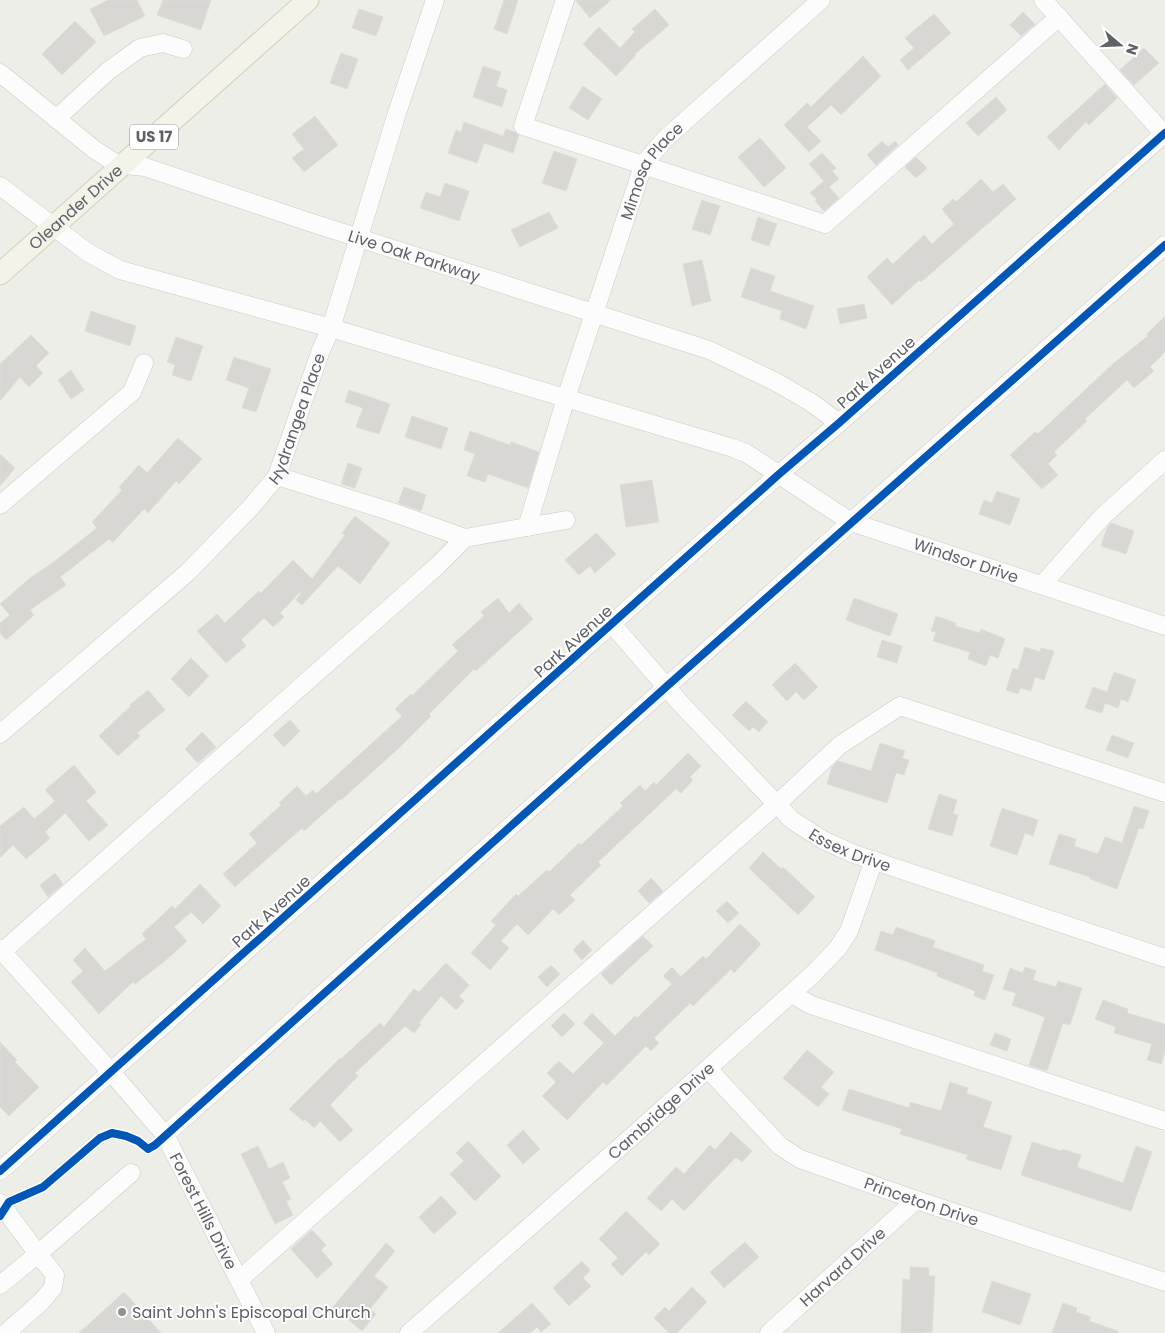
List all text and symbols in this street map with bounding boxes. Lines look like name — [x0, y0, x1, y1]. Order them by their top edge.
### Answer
north arrow — [1095, 20, 1145, 70]
text: N — [1121, 41, 1143, 57]
street label: Mimosa Place — [615, 117, 689, 223]
road number: US 17 — [130, 124, 178, 150]
street label: Oleander Drive — [24, 159, 128, 255]
street label: Live Oak Parkway — [345, 224, 483, 288]
street label: Park Avenue — [832, 331, 921, 414]
street label: Hydrangea Place — [263, 350, 331, 490]
street label: Windsor Drive — [910, 532, 1022, 589]
street label: Park Avenue — [529, 600, 618, 683]
street label: Essex Drive — [804, 823, 894, 878]
street label: Park Avenue — [227, 870, 316, 953]
street label: Cambridge Drive — [603, 1057, 720, 1165]
street label: Forest Hills Drive — [164, 1149, 243, 1274]
street label: Princeton Drive — [861, 1172, 982, 1232]
street label: Harvard Drive — [795, 1222, 891, 1312]
place label: Saint John's Episcopal Church — [132, 1301, 371, 1324]
marker: Saint John's Episcopal Church — [116, 1306, 128, 1318]

